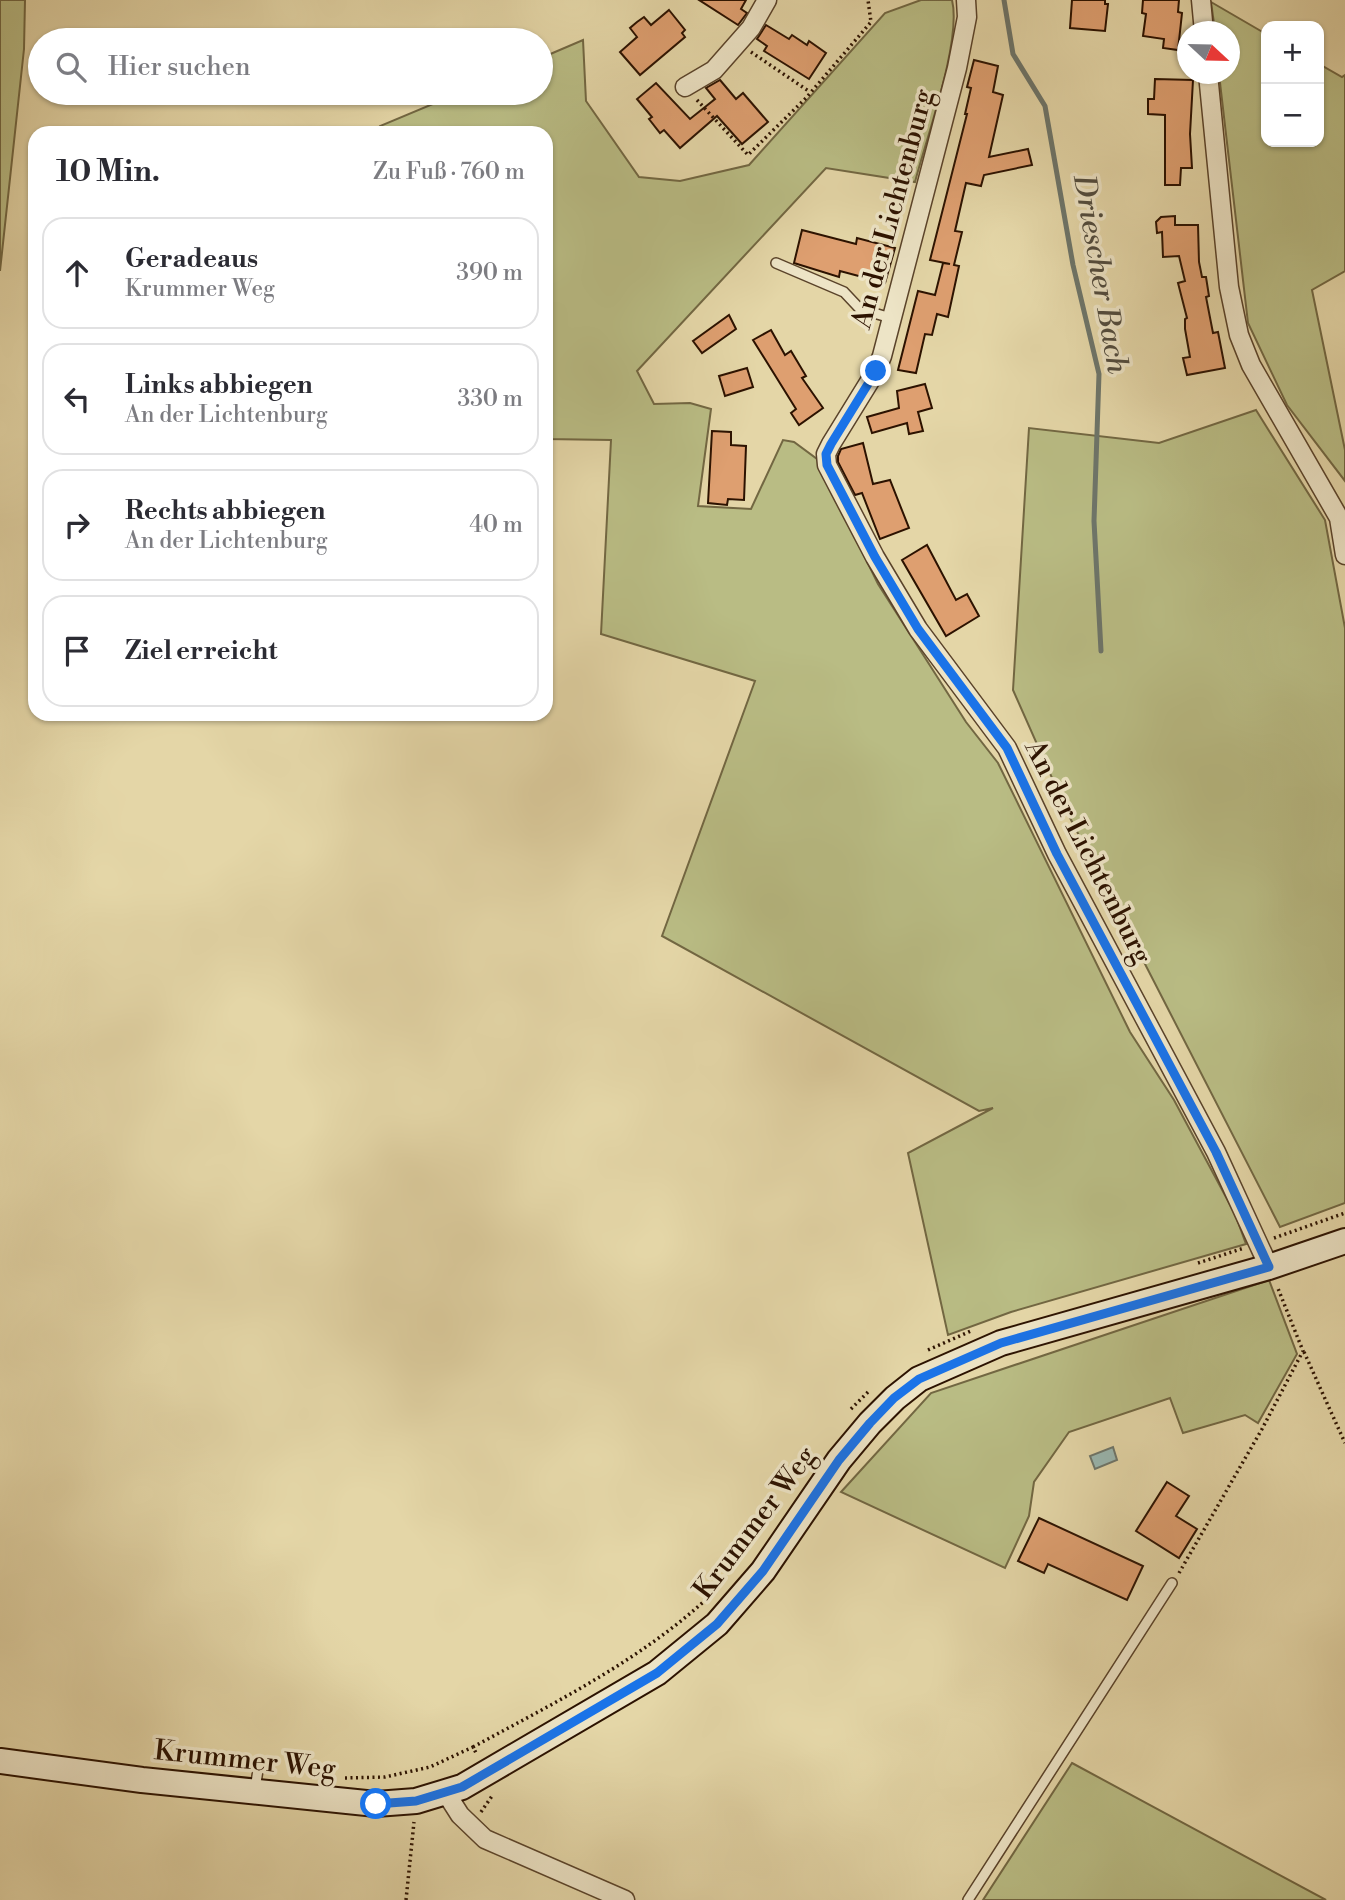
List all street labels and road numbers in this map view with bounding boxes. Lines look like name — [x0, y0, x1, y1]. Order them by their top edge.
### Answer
street label: An der Lichtenburg — [844, 85, 942, 334]
street label: An der Lichtenburg — [1016, 733, 1160, 970]
street label: Krummer Weg — [686, 1439, 824, 1606]
street label: Krummer Weg — [152, 1733, 338, 1787]

